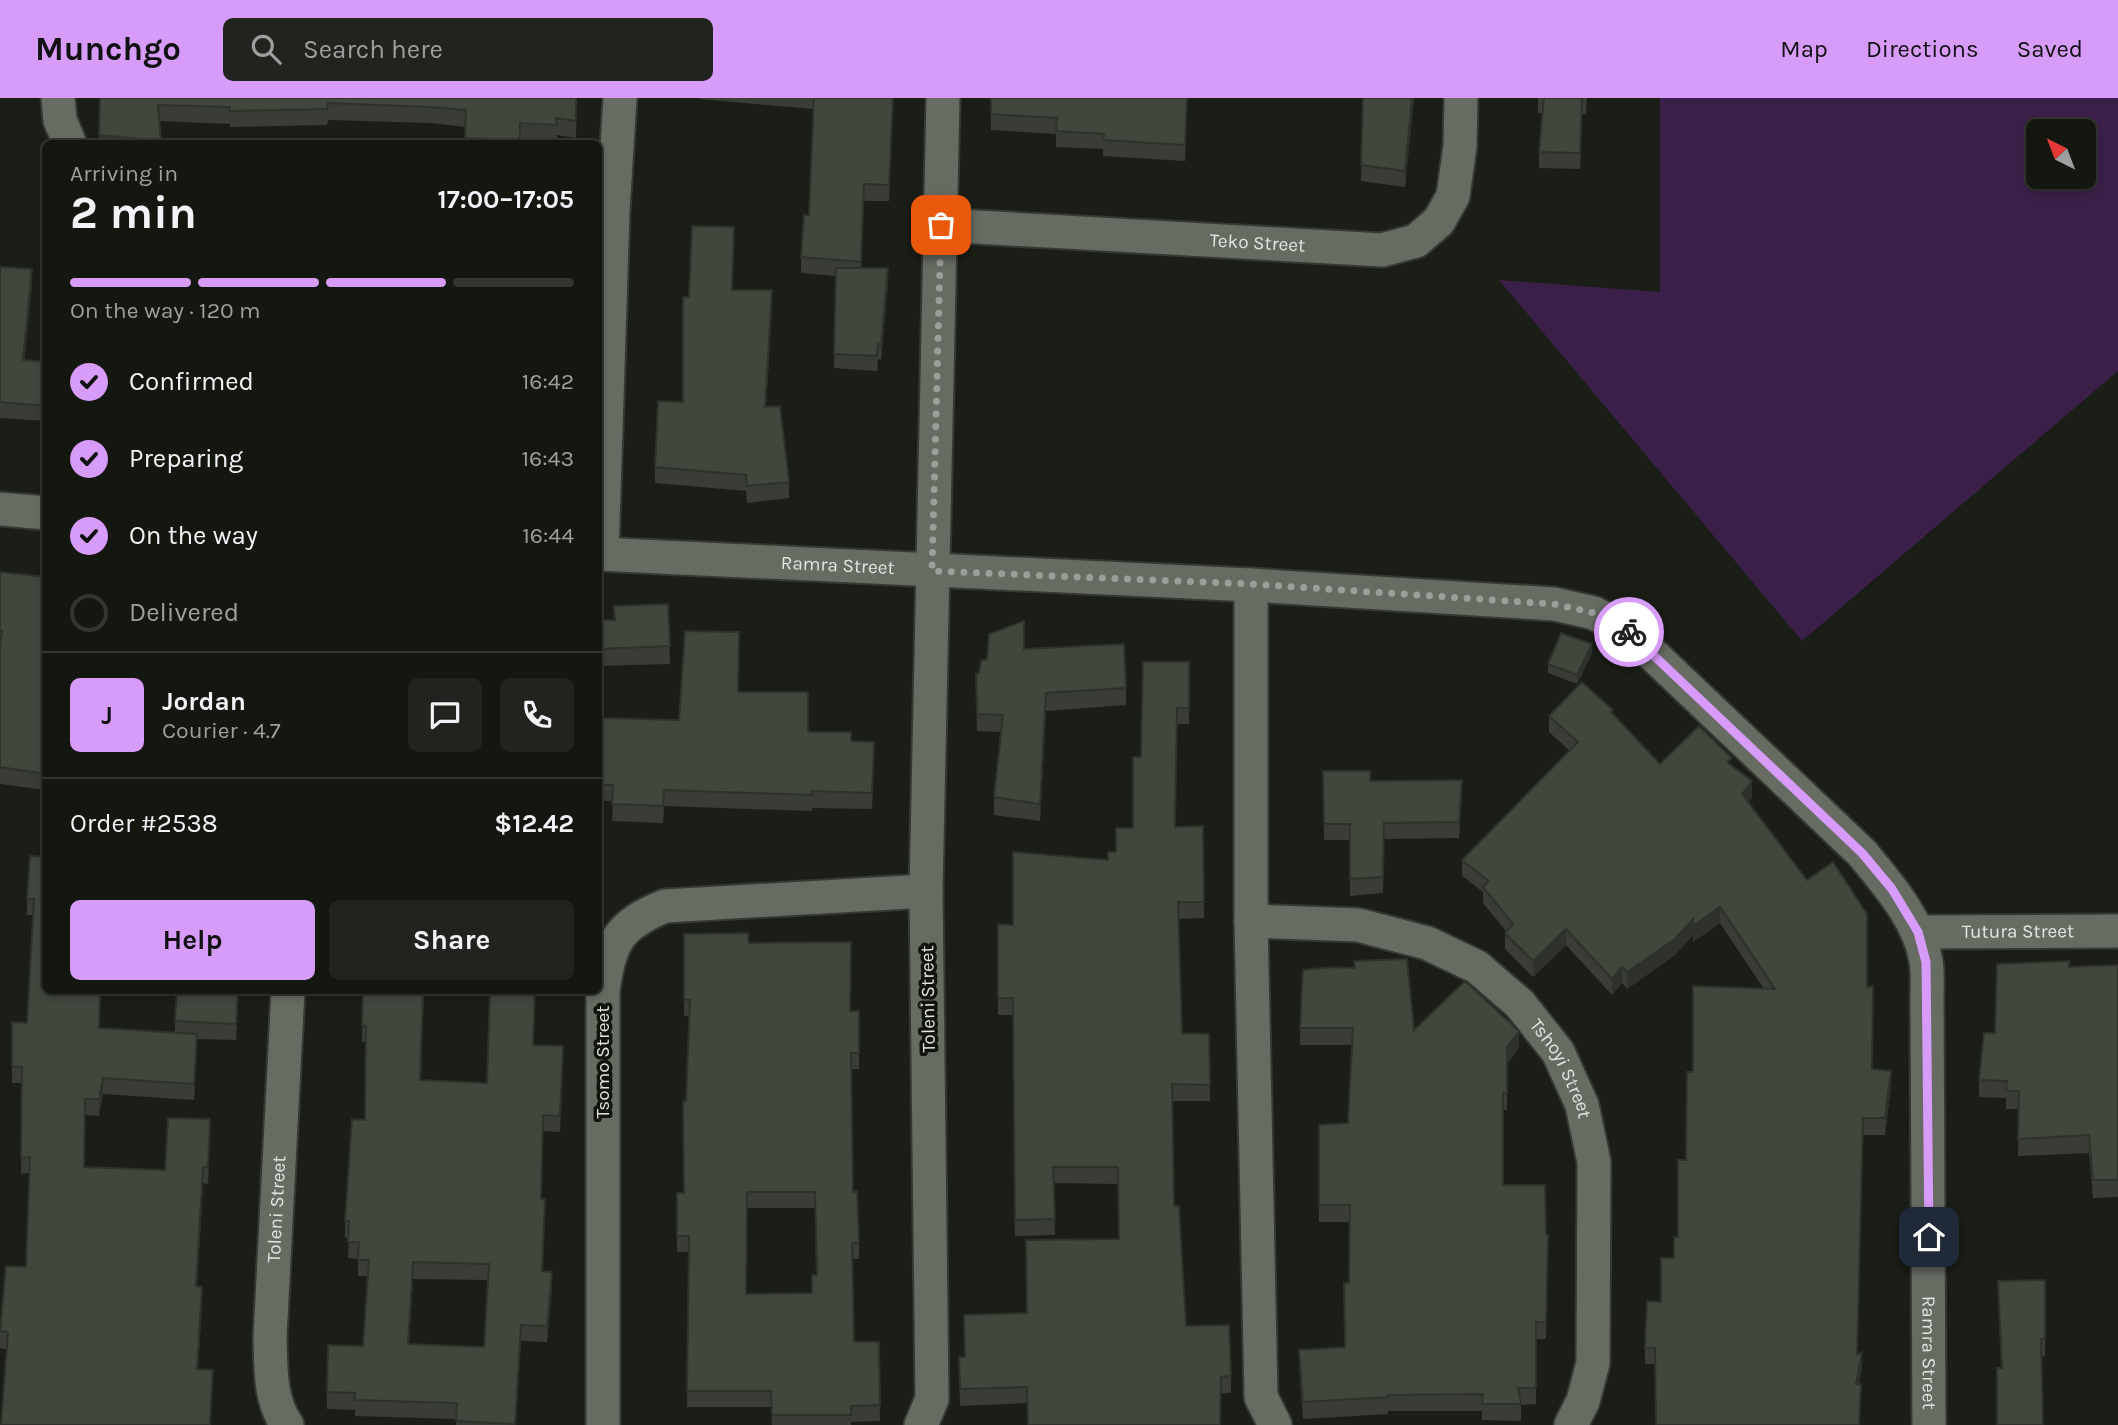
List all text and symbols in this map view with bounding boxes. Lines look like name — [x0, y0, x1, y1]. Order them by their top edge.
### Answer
search box — [223, 18, 713, 81]
text: Munchgo — [35, 30, 181, 68]
icon: search — [247, 30, 285, 68]
text: Search here — [303, 34, 443, 65]
text: Map — [1780, 35, 1828, 63]
text: Directions — [1866, 35, 1979, 63]
text: Saved — [2017, 35, 2083, 63]
north arrow — [2026, 119, 2096, 189]
map controls — [2026, 119, 2096, 189]
text: Arriving in — [70, 160, 178, 187]
text: 17:00–17:05 — [437, 184, 574, 215]
text: 2 min — [70, 186, 197, 240]
pin — [911, 195, 971, 255]
icon: bag — [922, 206, 960, 244]
street label: Teko Street — [1209, 229, 1306, 257]
text: On the way · 120 m — [70, 297, 261, 324]
icon: check — [70, 363, 108, 401]
text: Confirmed — [129, 366, 254, 397]
text: 16:42 — [522, 368, 574, 395]
icon: check — [70, 440, 108, 478]
text: Preparing — [129, 443, 243, 474]
text: 16:43 — [522, 445, 574, 472]
icon: check — [70, 517, 108, 555]
text: On the way — [129, 520, 258, 551]
text: 16:44 — [522, 522, 574, 549]
street label: Ramra Street — [780, 552, 895, 579]
text: Delivered — [129, 597, 239, 628]
courier — [1594, 597, 1664, 667]
icon: bike — [1610, 613, 1648, 651]
button: chat — [408, 678, 482, 752]
button: phone — [500, 678, 574, 752]
text: Jordan — [162, 686, 246, 717]
text: J — [101, 700, 113, 731]
text: Courier · 4.7 — [162, 717, 281, 744]
text: Order #2538 — [70, 808, 218, 839]
text: $12.42 — [494, 808, 574, 839]
button: Help — [70, 900, 315, 980]
button: Share — [329, 900, 574, 980]
street label: Tutura Street — [1962, 920, 2074, 943]
street label: Toleni Street — [916, 945, 940, 1053]
street label: Tsomo Street — [592, 1006, 614, 1118]
street label: Tshoyi Street — [1525, 1014, 1596, 1120]
street label: Toleni Street — [263, 1155, 290, 1263]
pin — [1899, 1207, 1959, 1267]
icon: home — [1910, 1218, 1948, 1256]
street label: Ramra Street — [1917, 1296, 1940, 1410]

